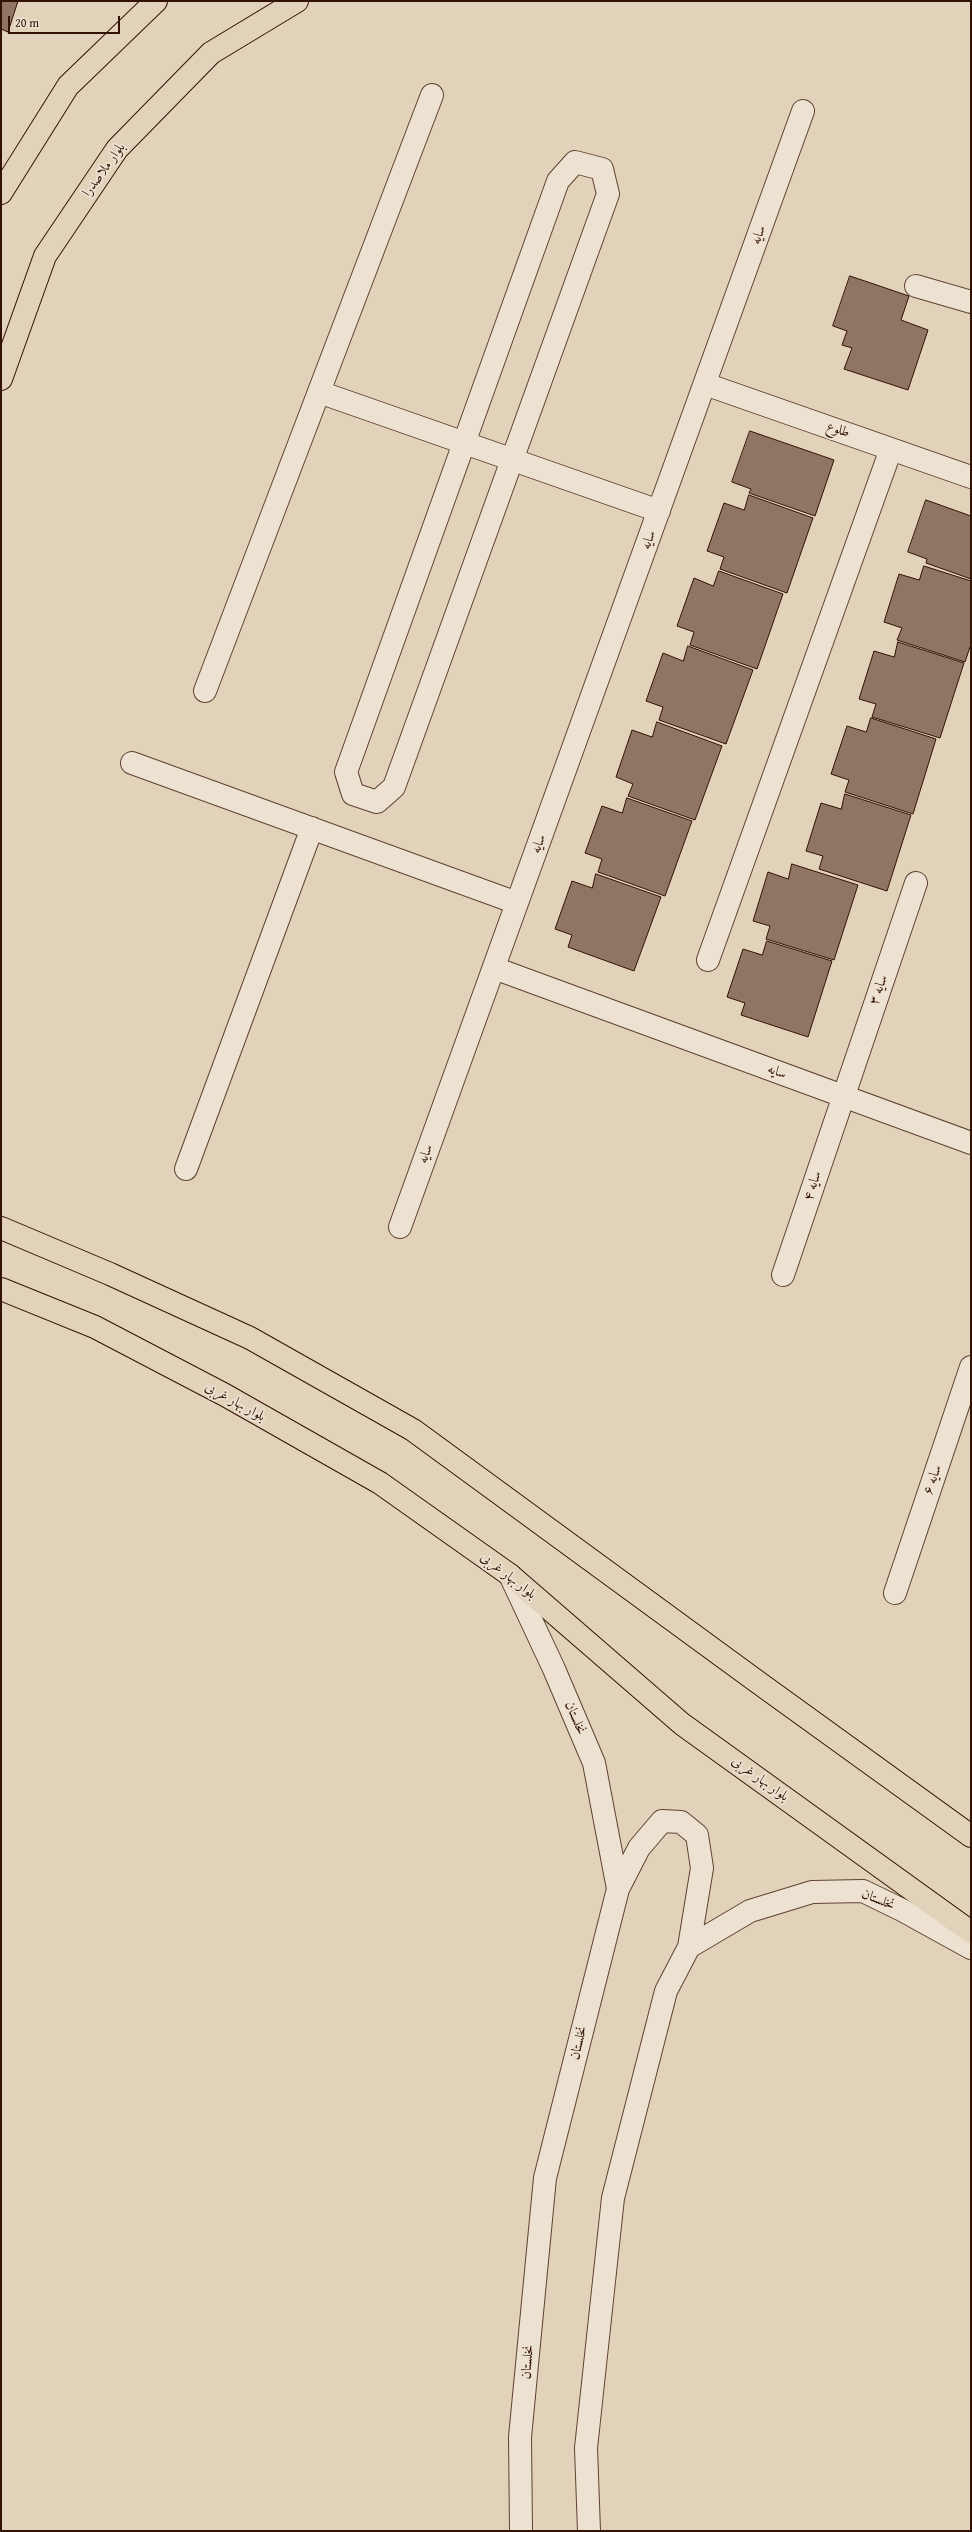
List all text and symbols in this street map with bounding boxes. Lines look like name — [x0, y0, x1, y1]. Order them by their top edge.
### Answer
scale bar — [10, 8, 122, 34]
text: 20 m — [15, 14, 39, 31]
street label: بلوار ملاصدرا — [79, 140, 129, 200]
street label: سایه — [748, 223, 770, 247]
street label: طلوع — [824, 418, 852, 442]
street label: سایه — [638, 528, 660, 552]
street label: سایه — [528, 832, 550, 856]
street label: سایه ۳ — [866, 973, 892, 1007]
street label: سایه — [765, 1061, 789, 1083]
street label: سایه — [415, 1142, 437, 1166]
street label: سایه ۴ — [800, 1169, 826, 1203]
street label: بلوار بهار غربی — [202, 1379, 268, 1425]
street label: سایه ۶ — [920, 1463, 946, 1497]
street label: بلوار بهار غربی — [477, 1549, 539, 1603]
street label: نخلستان — [561, 1699, 589, 1737]
street label: بلوار بهار غربی — [728, 1753, 792, 1805]
street label: نخلستان — [859, 1886, 897, 1914]
street label: نخلستان — [567, 2024, 591, 2062]
street label: نخلستان — [518, 2344, 538, 2380]

